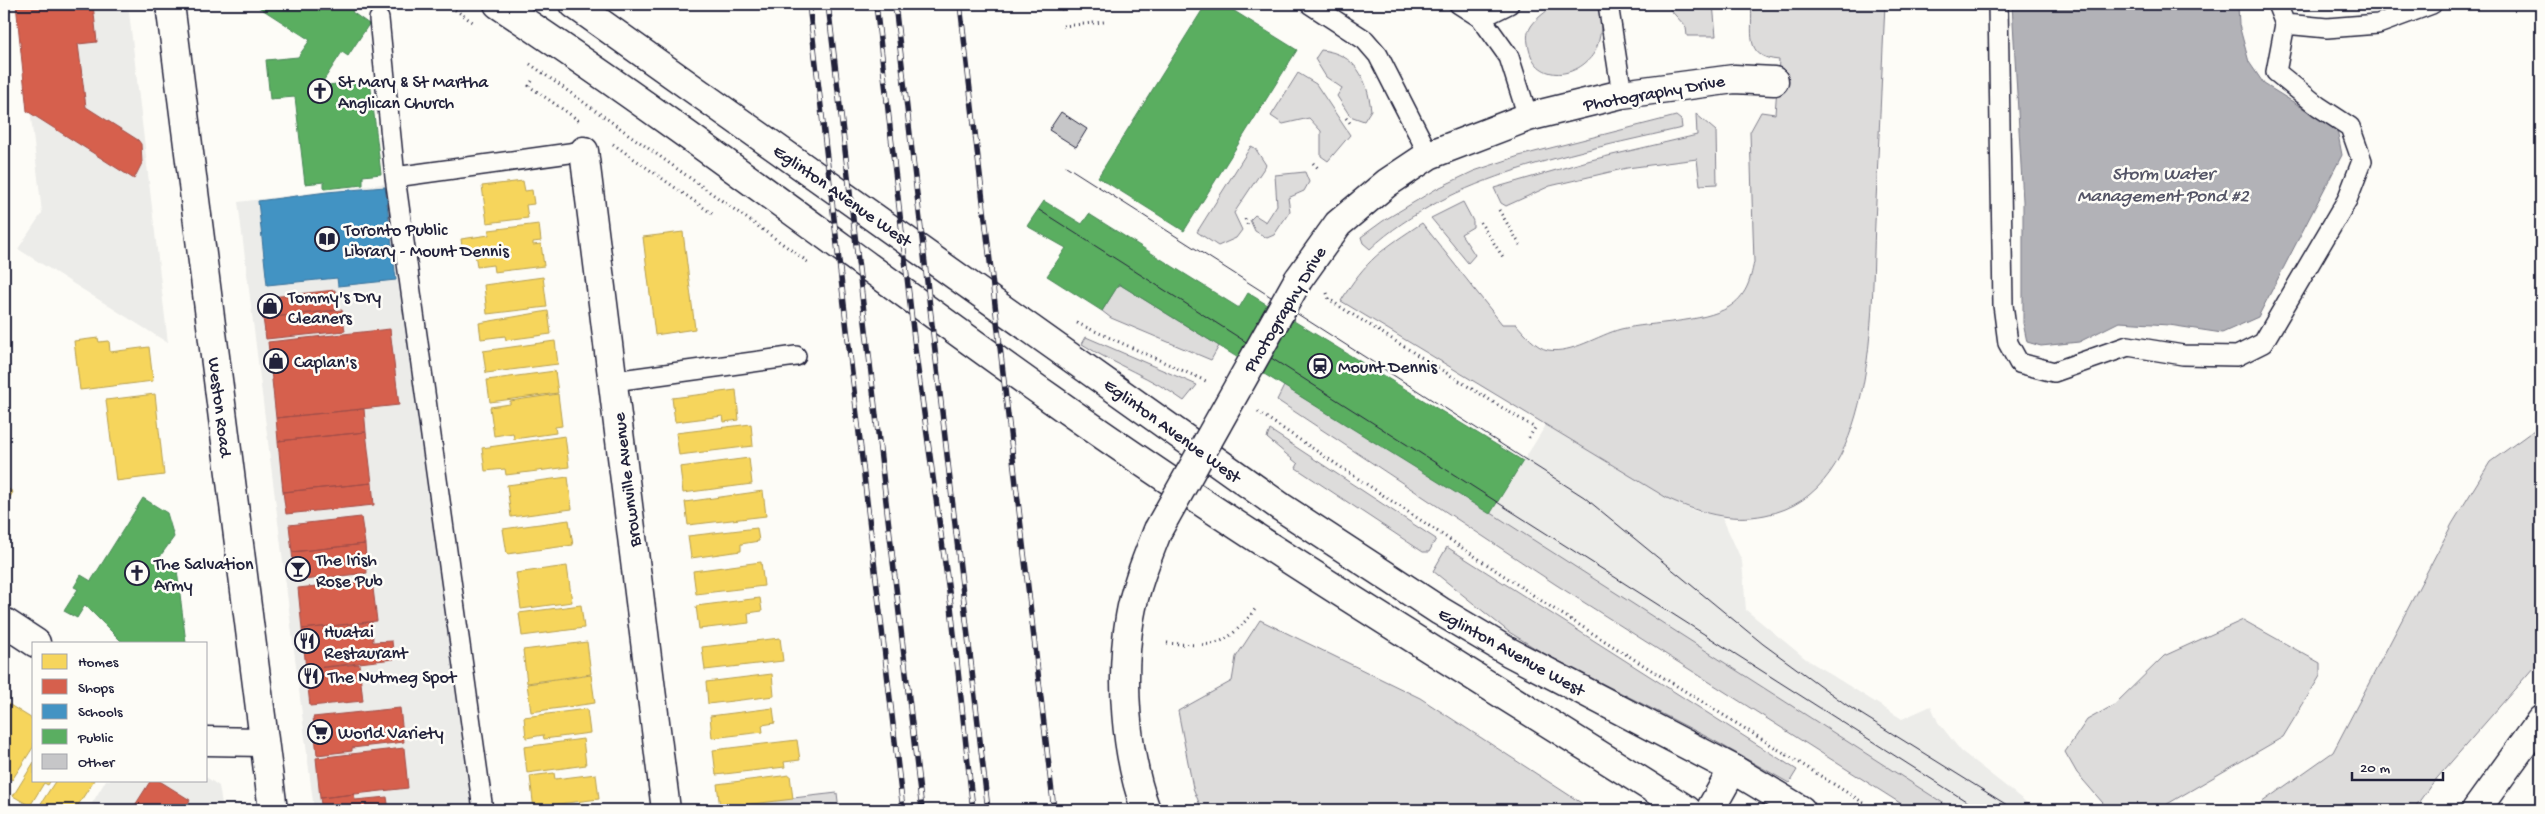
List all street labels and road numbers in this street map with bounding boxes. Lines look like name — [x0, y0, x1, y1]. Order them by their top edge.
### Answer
street label: Photography Drive — [1581, 72, 1727, 117]
street label: Eglinton Avenue West — [768, 141, 916, 254]
street label: Photography Drive — [1240, 243, 1332, 378]
street label: Weston Road — [202, 356, 235, 460]
street label: Eglinton Avenue West — [1099, 375, 1246, 490]
street label: Brownville Avenue — [610, 411, 647, 549]
street label: Eglinton Avenue West — [1434, 604, 1589, 703]

